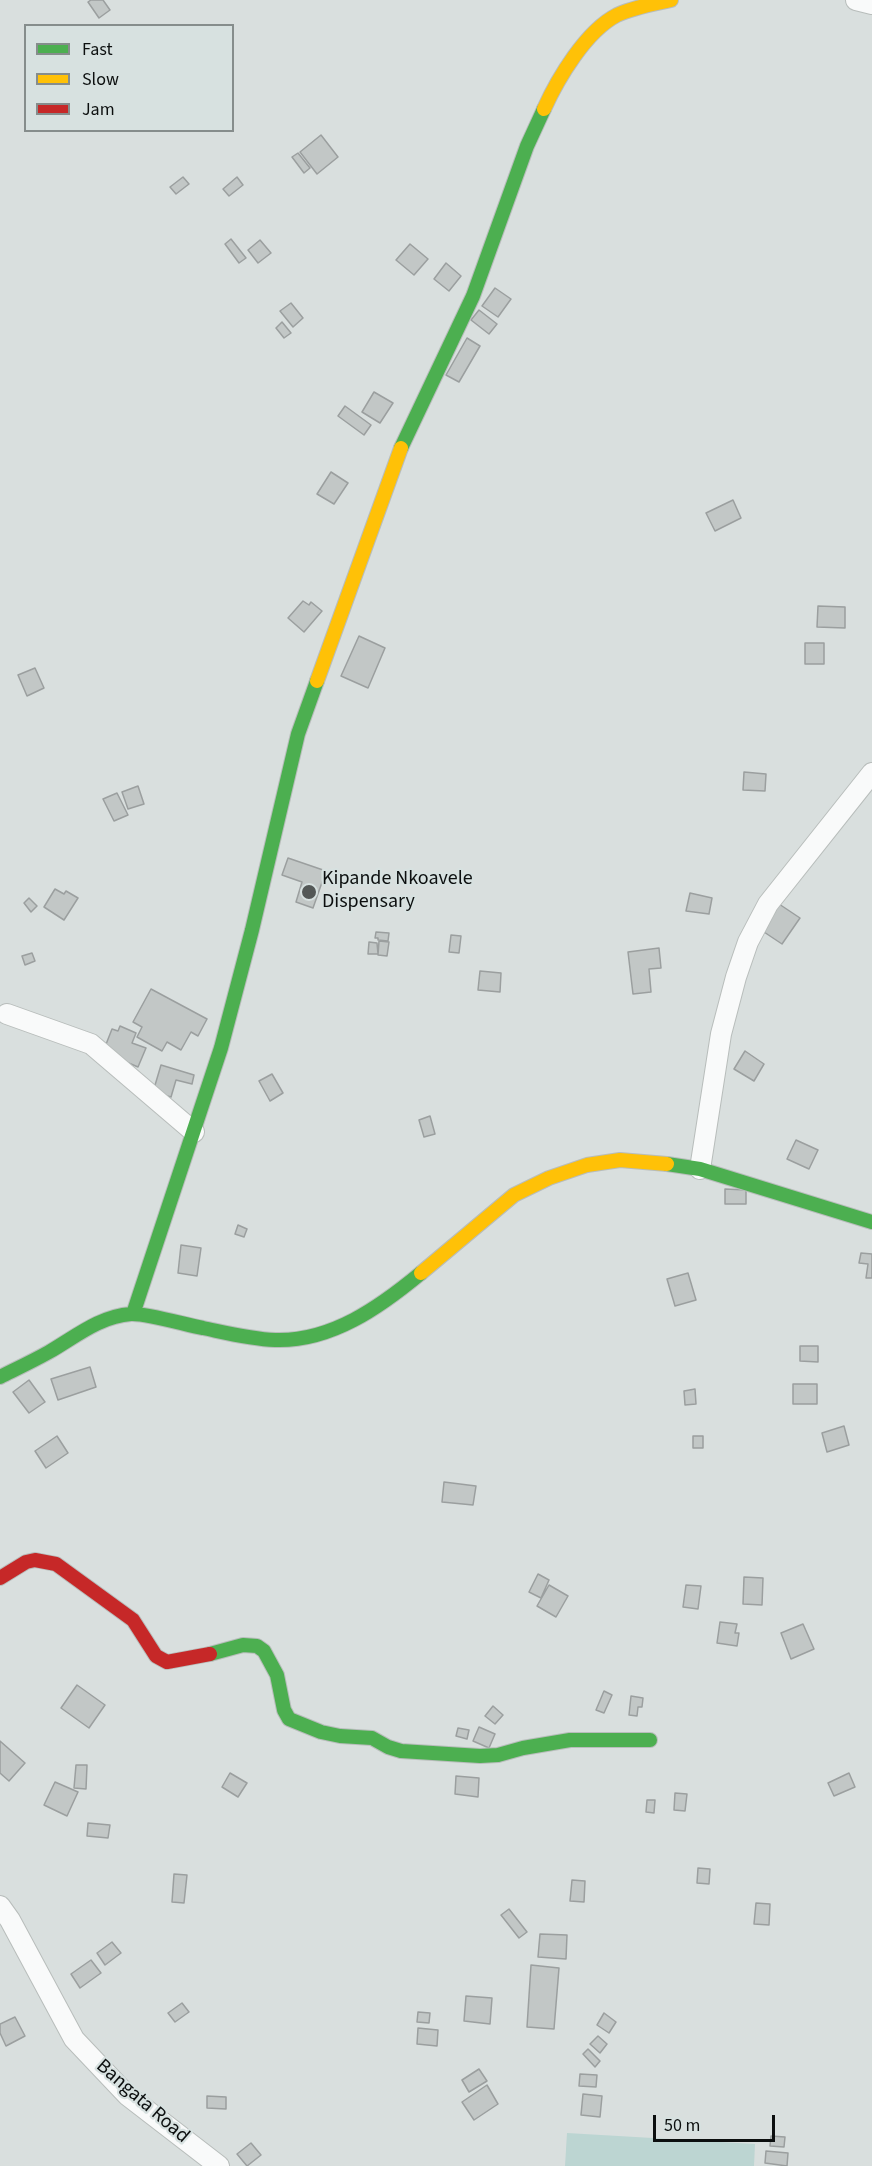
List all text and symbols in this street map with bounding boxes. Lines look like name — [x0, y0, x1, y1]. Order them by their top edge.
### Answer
legend — [24, 24, 234, 132]
text: Fast — [82, 37, 113, 62]
text: Slow — [82, 67, 119, 92]
text: Jam — [82, 97, 115, 122]
place label: Kipande Nkoavele Dispensary — [322, 868, 473, 915]
marker: Kipande Nkoavele Dispensary — [300, 883, 318, 901]
street label: Bangata Road — [90, 2055, 194, 2149]
scale bar — [656, 2103, 778, 2141]
text: 50 m — [664, 2113, 700, 2138]

